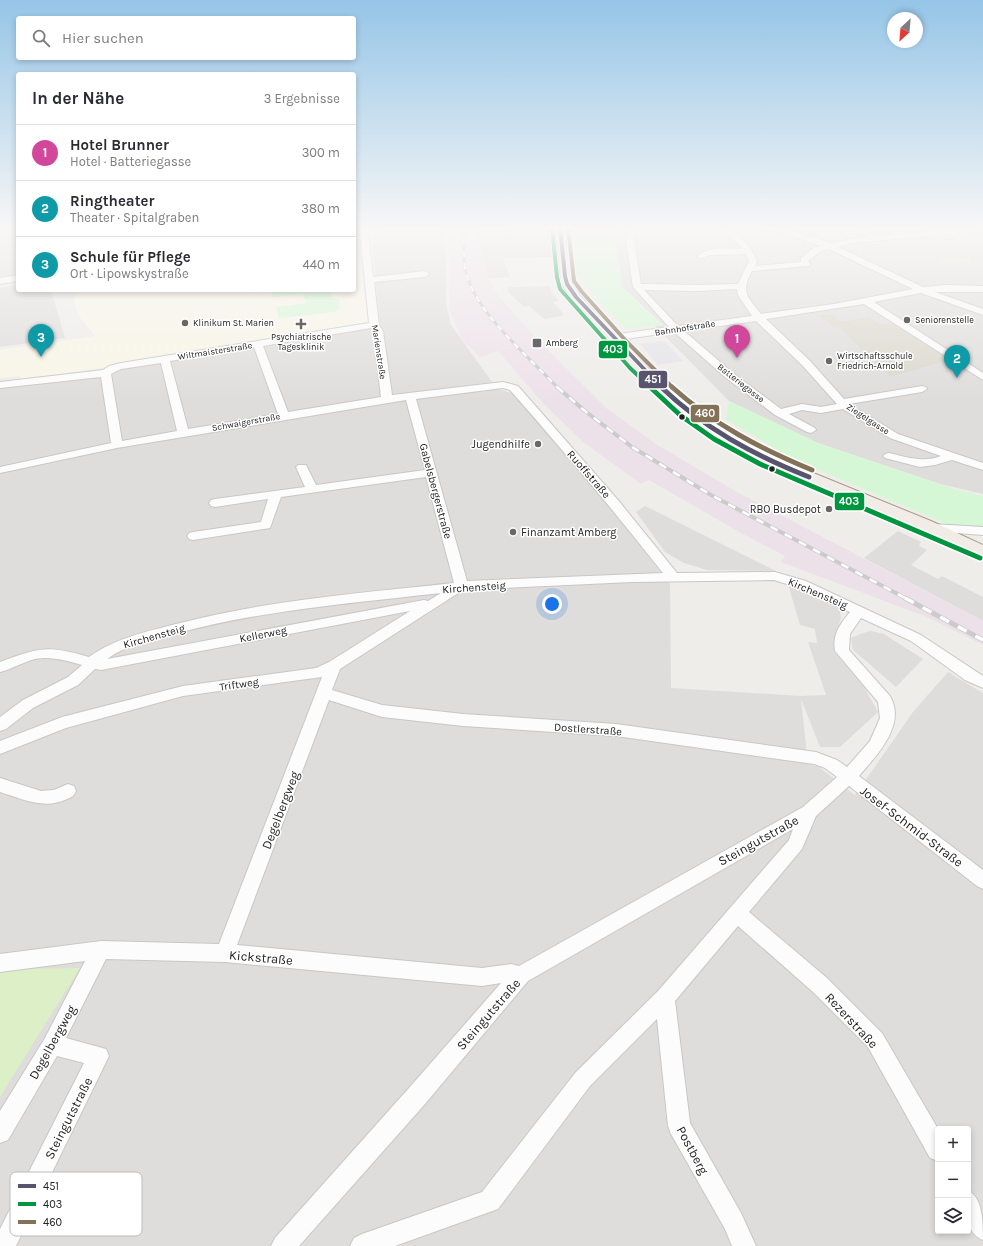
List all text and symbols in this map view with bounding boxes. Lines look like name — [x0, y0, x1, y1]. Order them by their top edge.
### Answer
north arrow — [887, 12, 923, 48]
search box — [16, 16, 356, 60]
icon: search — [30, 27, 52, 49]
text: Hier suchen — [62, 29, 144, 47]
text: In der Nähe — [32, 88, 124, 108]
text: 3 Ergebnisse — [264, 91, 340, 106]
text: Hotel Brunner — [70, 136, 169, 154]
text: 1 — [43, 145, 47, 160]
text: 300 m — [302, 145, 340, 160]
text: Hotel · Batteriegasse — [70, 154, 191, 169]
text: Ringtheater — [70, 192, 154, 210]
text: 2 — [41, 201, 49, 216]
text: 380 m — [301, 201, 340, 216]
text: Theater · Spitalgraben — [70, 210, 199, 225]
text: Schule für Pflege — [70, 248, 191, 266]
text: 3 — [41, 257, 49, 272]
text: 440 m — [303, 257, 340, 272]
text: Ort · Lipowskystraße — [70, 266, 189, 281]
marker: Seniorenstelle — [902, 315, 912, 325]
place label: Seniorenstelle — [915, 315, 974, 325]
marker: Klinikum St. Marien — [180, 318, 190, 328]
place label: Klinikum St. Marien — [193, 318, 274, 328]
marker: Psychiatrische Tagesklinik — [295, 318, 307, 330]
street label: Bahnhofstraße — [654, 318, 716, 338]
pin: 3 — [28, 324, 54, 357]
street label: Marienstraße — [370, 324, 388, 380]
pin: 1 — [724, 325, 750, 358]
place label: Psychiatrische Tagesklinik — [271, 332, 331, 352]
marker: Amberg — [531, 337, 543, 349]
place label: Amberg — [546, 338, 578, 348]
street label: Wiltmaisterstraße — [177, 340, 253, 362]
line badge: 403 — [598, 340, 628, 359]
text: 403 — [603, 343, 623, 356]
pin: 2 — [944, 345, 970, 378]
place label: Wirtschaftsschule Friedrich-Arnold — [837, 351, 913, 371]
marker: Wirtschaftsschule Friedrich-Arnold — [824, 356, 834, 366]
street label: Batteriegasse — [716, 362, 767, 405]
line badge: 451 — [638, 370, 668, 389]
text: 451 — [645, 373, 661, 386]
street label: Ziegelgasse — [845, 401, 892, 437]
line badge: 460 — [690, 404, 720, 423]
text: 460 — [695, 407, 715, 420]
street label: Schwaigerstraße — [211, 411, 281, 433]
unlabelled marker — [677, 412, 687, 422]
place label: Jugendhilfe — [471, 438, 530, 451]
marker: Jugendhilfe — [533, 439, 543, 449]
street label: Gabelsbergerstraße — [417, 442, 455, 541]
street label: Ruoffstraße — [564, 448, 613, 501]
unlabelled marker — [767, 464, 777, 474]
line badge: 403 — [834, 492, 865, 511]
text: 403 — [839, 495, 859, 508]
place label: RBO Busdepot — [750, 503, 821, 516]
marker: RBO Busdepot — [824, 504, 834, 514]
place label: Finanzamt Amberg — [521, 526, 617, 539]
marker: Finanzamt Amberg — [508, 527, 518, 537]
street label: Kirchensteig — [786, 575, 850, 612]
street label: Kirchensteig — [442, 579, 507, 596]
your location — [542, 594, 562, 614]
street label: Kirchensteig — [122, 621, 187, 651]
street label: Kellerweg — [238, 623, 289, 645]
street label: Triftweg — [219, 675, 260, 694]
street label: Dostlerstraße — [553, 721, 623, 738]
street label: Degelbergweg — [259, 768, 302, 851]
street label: Josef-Schmid-Straße — [857, 783, 966, 870]
street label: Steingutstraße — [715, 812, 801, 869]
street label: Kickstraße — [228, 947, 294, 968]
street label: Steingutstraße — [453, 975, 524, 1053]
street label: Rezerstraße — [822, 989, 881, 1051]
street label: Degelbergweg — [26, 1002, 79, 1082]
street label: Steingutstraße — [41, 1075, 96, 1161]
street label: Postberg — [674, 1124, 712, 1177]
map controls — [935, 1126, 971, 1234]
button: + — [935, 1126, 971, 1162]
button: − — [935, 1162, 971, 1198]
legend — [10, 1172, 142, 1236]
text: 451 — [43, 1180, 59, 1193]
text: 403 — [43, 1198, 62, 1211]
button: layers — [935, 1198, 971, 1234]
text: 460 — [43, 1216, 62, 1229]

